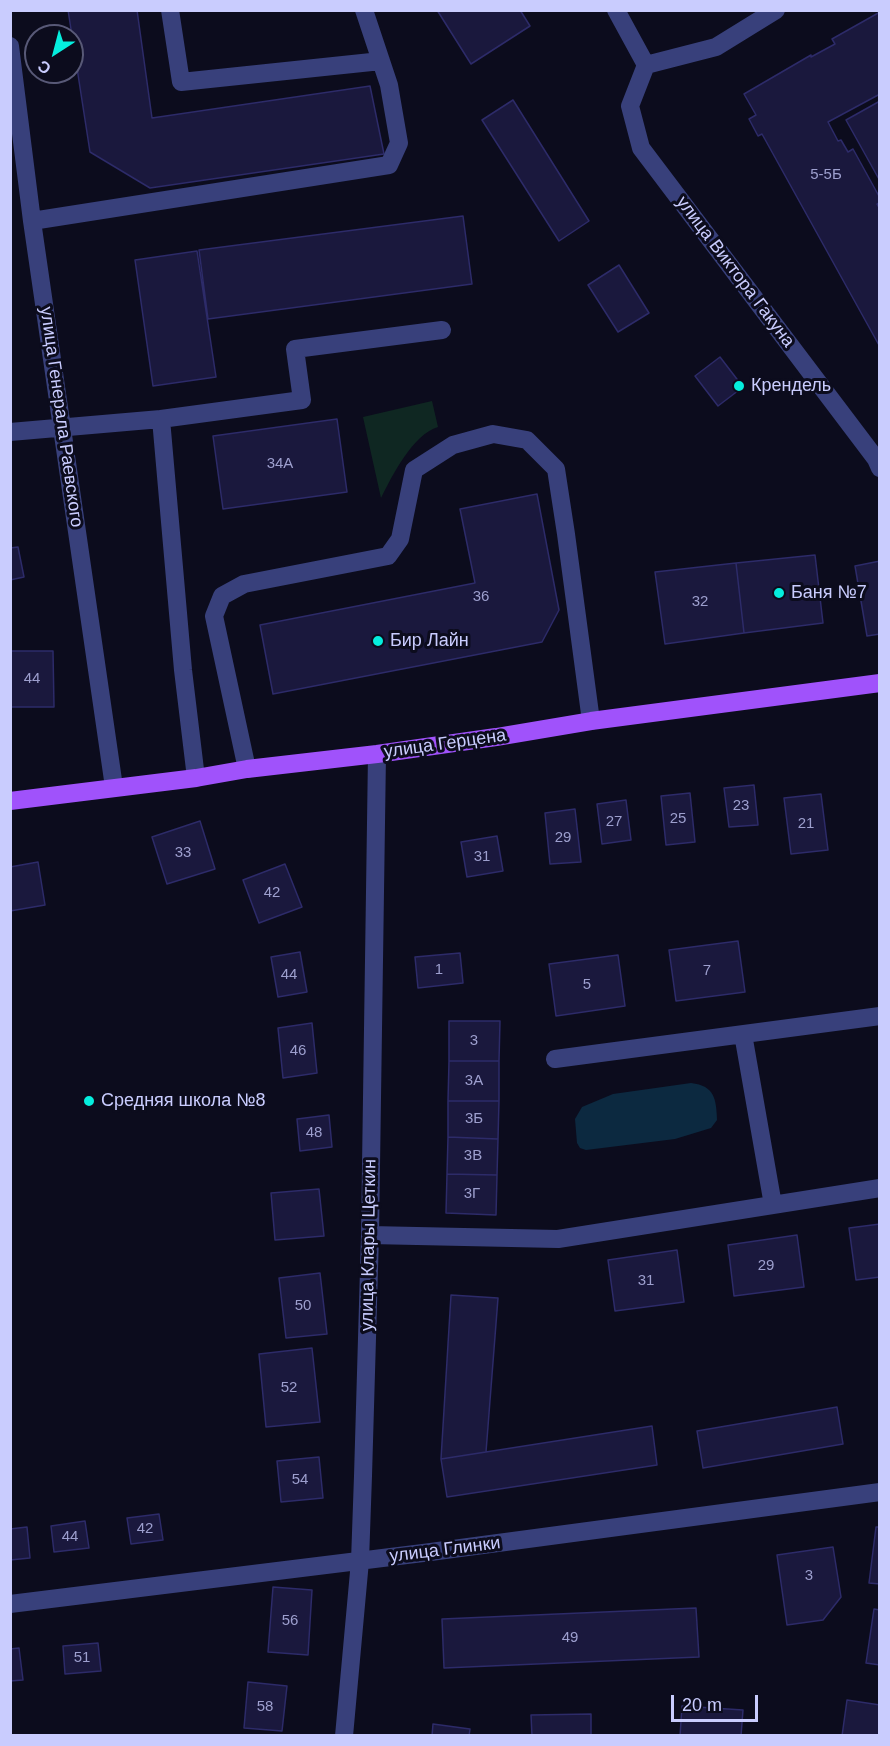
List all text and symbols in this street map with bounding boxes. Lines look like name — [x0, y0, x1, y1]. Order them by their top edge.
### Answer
north arrow — [24, 24, 84, 84]
text: С — [35, 57, 54, 78]
house number: 5-5Б — [810, 166, 842, 184]
street label: улица Виктора Гакуна — [671, 192, 799, 352]
street label: улица Генерала Раевского — [35, 305, 87, 529]
place label: Крендель — [751, 375, 831, 397]
marker: Крендель — [732, 379, 746, 393]
house number: 34А — [267, 455, 293, 473]
place label: Баня №7 — [791, 582, 867, 604]
marker: Баня №7 — [772, 586, 786, 600]
house number: 36 — [473, 588, 489, 606]
house number: 32 — [692, 593, 708, 611]
place label: Бир Лайн — [390, 630, 469, 652]
marker: Бир Лайн — [371, 634, 385, 648]
house number: 44 — [24, 670, 40, 688]
street label: улица Герцена — [383, 725, 507, 763]
house number: 23 — [733, 797, 749, 815]
house number: 25 — [670, 810, 686, 828]
house number: 27 — [606, 813, 622, 831]
house number: 21 — [798, 815, 814, 833]
house number: 29 — [555, 829, 571, 847]
house number: 33 — [175, 844, 191, 862]
house number: 31 — [474, 848, 490, 866]
house number: 42 — [264, 884, 280, 902]
house number: 1 — [435, 961, 443, 979]
house number: 7 — [703, 962, 711, 980]
house number: 44 — [281, 966, 297, 984]
house number: 5 — [583, 976, 591, 994]
house number: 3 — [470, 1032, 478, 1050]
house number: 46 — [290, 1042, 306, 1060]
house number: 3А — [465, 1072, 483, 1090]
place label: Средняя школа №8 — [101, 1090, 266, 1112]
marker: Средняя школа №8 — [82, 1094, 96, 1108]
house number: 3Б — [465, 1110, 483, 1128]
house number: 48 — [306, 1124, 322, 1142]
house number: 3В — [464, 1147, 482, 1165]
street label: улица Клары Цеткин — [357, 1159, 381, 1331]
house number: 3Г — [464, 1185, 480, 1203]
house number: 29 — [758, 1257, 774, 1275]
house number: 31 — [638, 1272, 654, 1290]
house number: 50 — [295, 1297, 311, 1315]
house number: 52 — [281, 1379, 297, 1397]
house number: 54 — [292, 1471, 308, 1489]
house number: 42 — [137, 1520, 153, 1538]
house number: 44 — [62, 1528, 78, 1546]
street label: улица Глинки — [388, 1532, 502, 1568]
house number: 3 — [805, 1567, 813, 1585]
house number: 56 — [282, 1612, 298, 1630]
house number: 49 — [562, 1629, 578, 1647]
house number: 51 — [74, 1649, 90, 1667]
scale bar — [674, 1683, 761, 1721]
text: 20 m — [682, 1695, 722, 1715]
house number: 58 — [257, 1698, 273, 1716]

